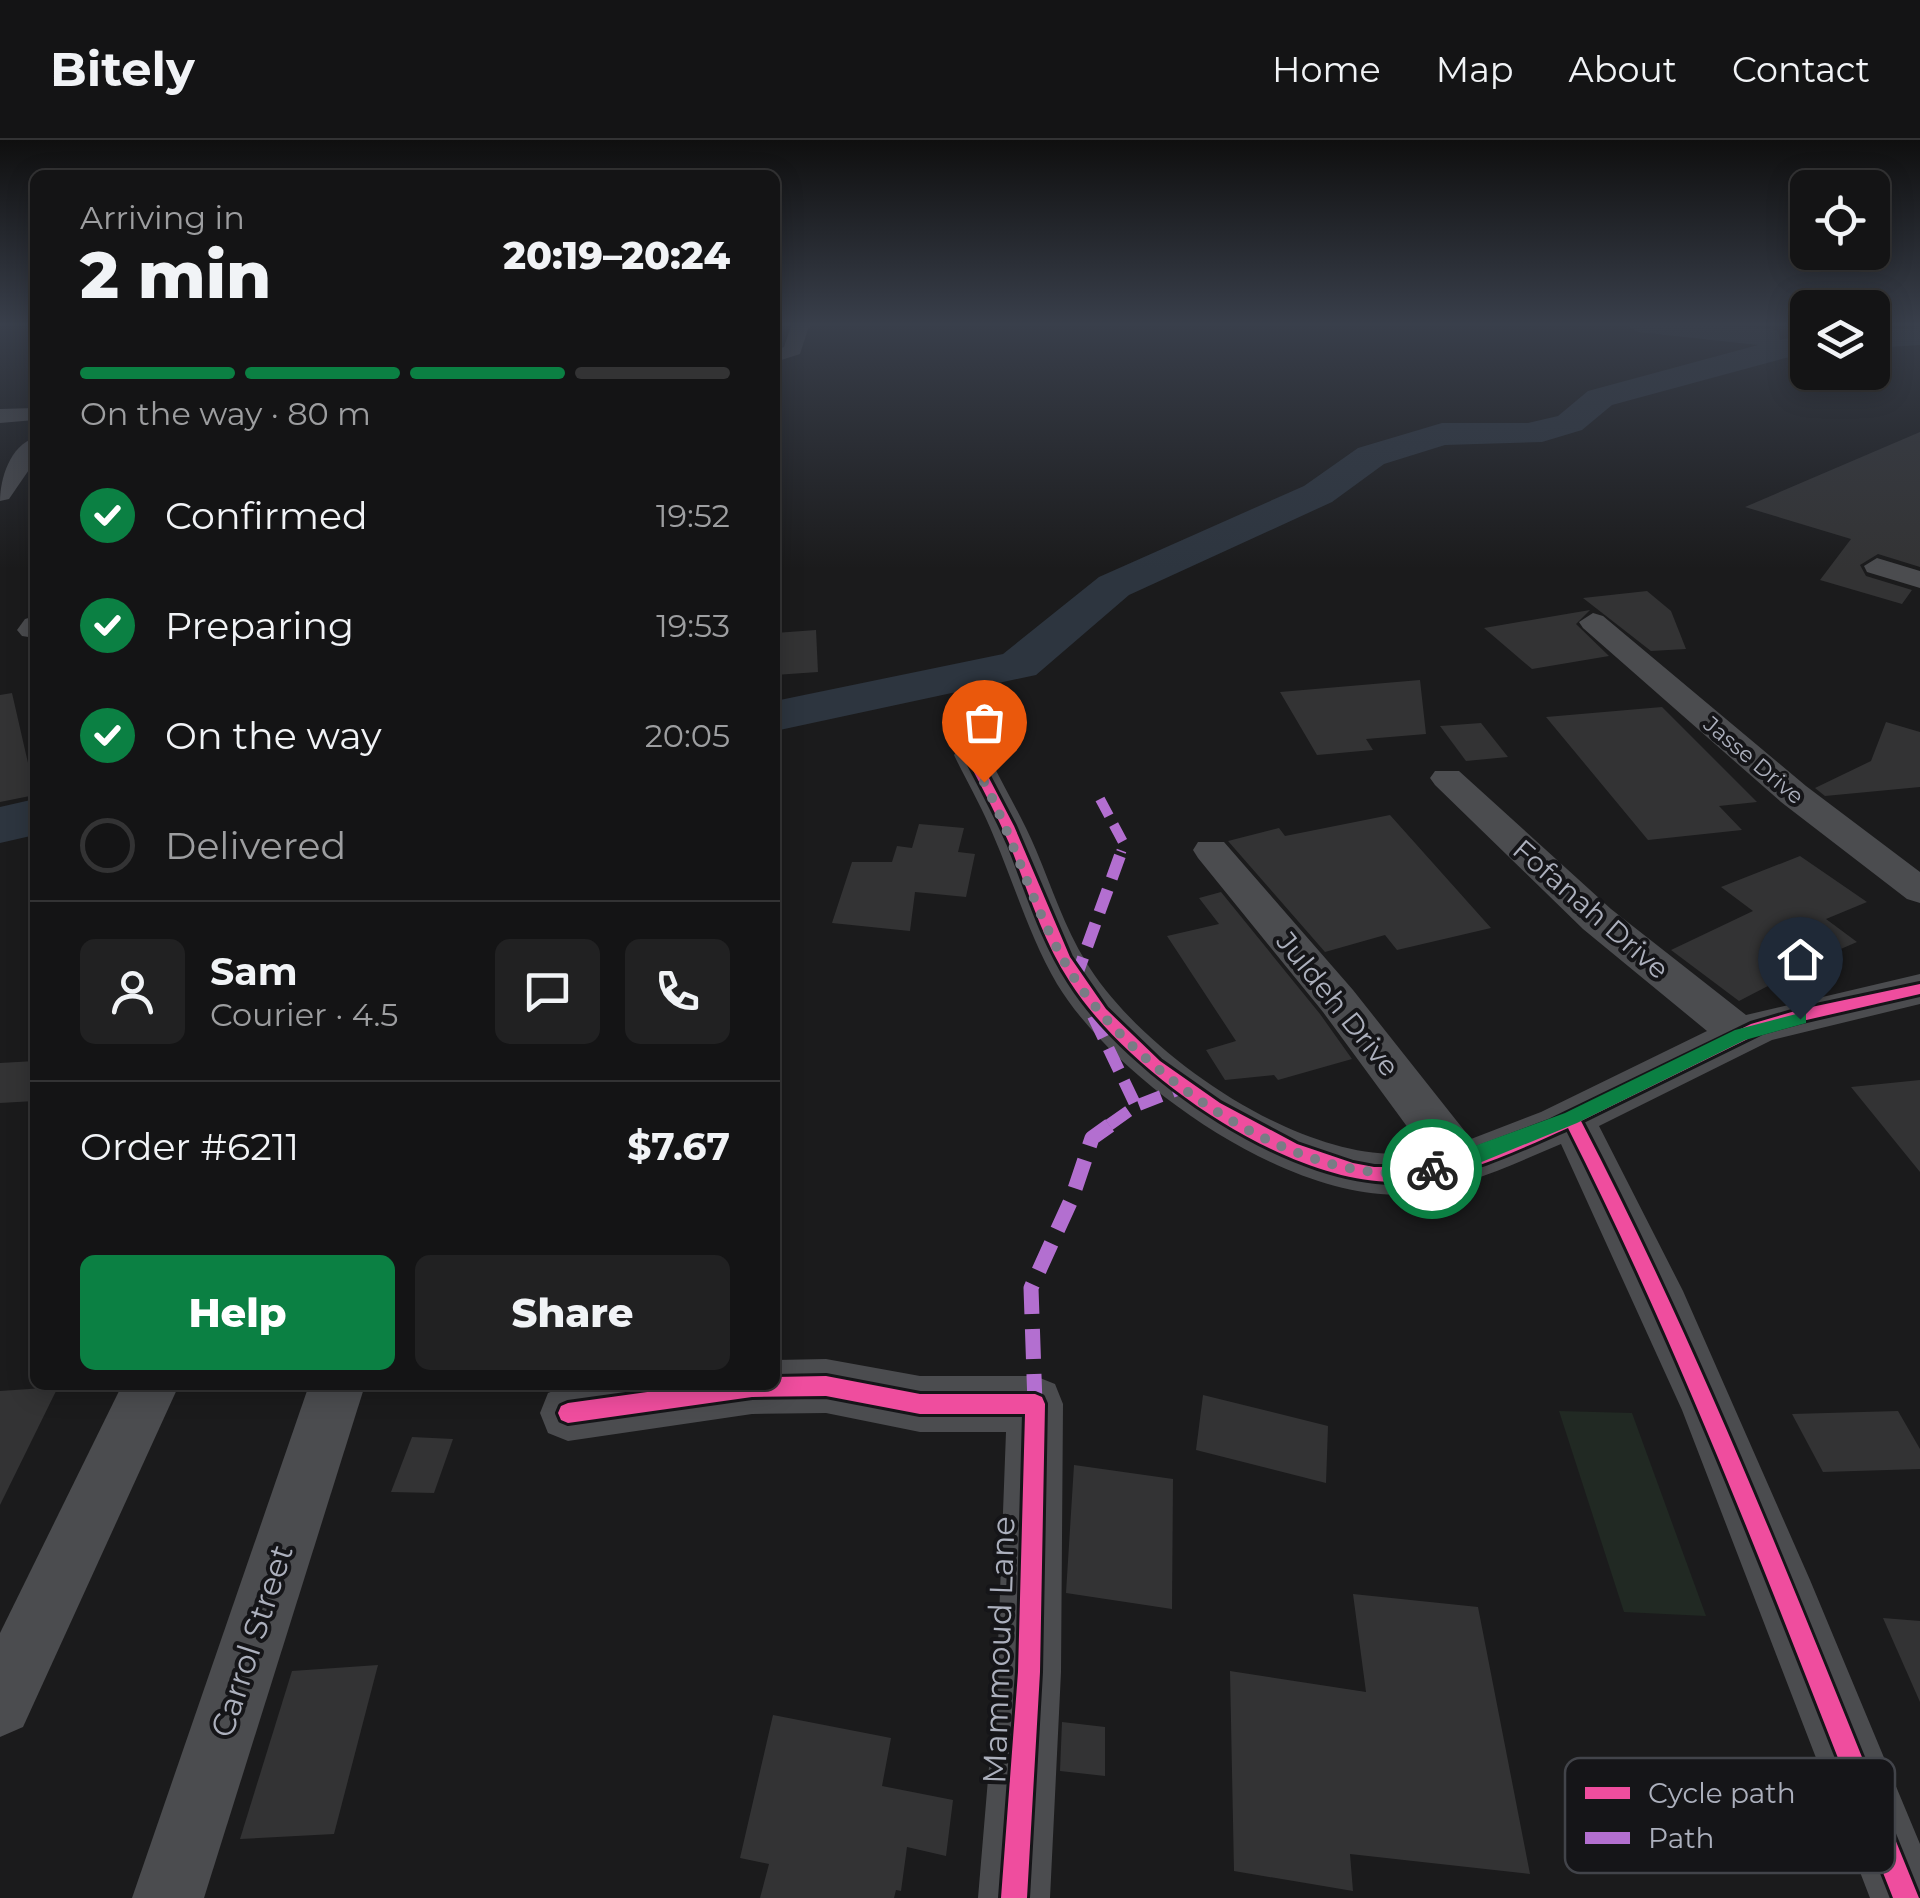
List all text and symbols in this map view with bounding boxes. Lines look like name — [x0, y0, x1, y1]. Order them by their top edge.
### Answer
text: Bitely — [50, 40, 195, 98]
text: Home — [1272, 48, 1381, 91]
text: Map — [1436, 48, 1514, 91]
text: About — [1569, 48, 1677, 91]
text: Contact — [1732, 48, 1870, 91]
map controls — [1790, 170, 1890, 390]
button: locate — [1790, 170, 1890, 270]
text: Arriving in — [80, 198, 245, 237]
text: 20:19–20:24 — [503, 232, 730, 279]
text: 2 min — [80, 235, 271, 314]
button: layers — [1790, 290, 1890, 390]
text: On the way · 80 m — [80, 394, 371, 433]
icon: check — [80, 488, 135, 543]
text: Confirmed — [165, 492, 368, 539]
text: 19:52 — [656, 496, 730, 535]
icon: check — [80, 598, 135, 653]
text: Preparing — [165, 602, 354, 649]
text: 19:53 — [656, 606, 730, 645]
pin — [942, 680, 1027, 783]
icon: bag — [957, 695, 1012, 750]
icon: check — [80, 708, 135, 763]
street label: Jasse Drive — [1697, 710, 1809, 810]
text: On the way — [165, 712, 382, 759]
text: 20:05 — [645, 716, 730, 755]
text: Delivered — [165, 822, 346, 869]
street label: Fofanah Drive — [1506, 832, 1676, 986]
pin — [1758, 917, 1843, 1020]
street label: Juldeh Drive — [1269, 924, 1407, 1083]
icon: home — [1773, 932, 1828, 987]
button: person — [80, 939, 185, 1044]
button: chat — [495, 939, 600, 1044]
button: phone — [625, 939, 730, 1044]
text: Sam — [210, 948, 298, 995]
text: Courier · 4.5 — [210, 995, 398, 1034]
courier — [1382, 1119, 1482, 1219]
text: Order #6211 — [80, 1123, 299, 1170]
text: $7.67 — [627, 1123, 730, 1170]
icon: bike — [1405, 1142, 1460, 1197]
button: Help — [80, 1255, 395, 1370]
button: Share — [415, 1255, 730, 1370]
street label: Mammoud Lane — [974, 1516, 1023, 1784]
street label: Carrol Street — [202, 1540, 301, 1742]
legend — [1565, 1758, 1895, 1873]
text: Cycle path — [1648, 1776, 1796, 1810]
text: Path — [1648, 1821, 1715, 1855]

